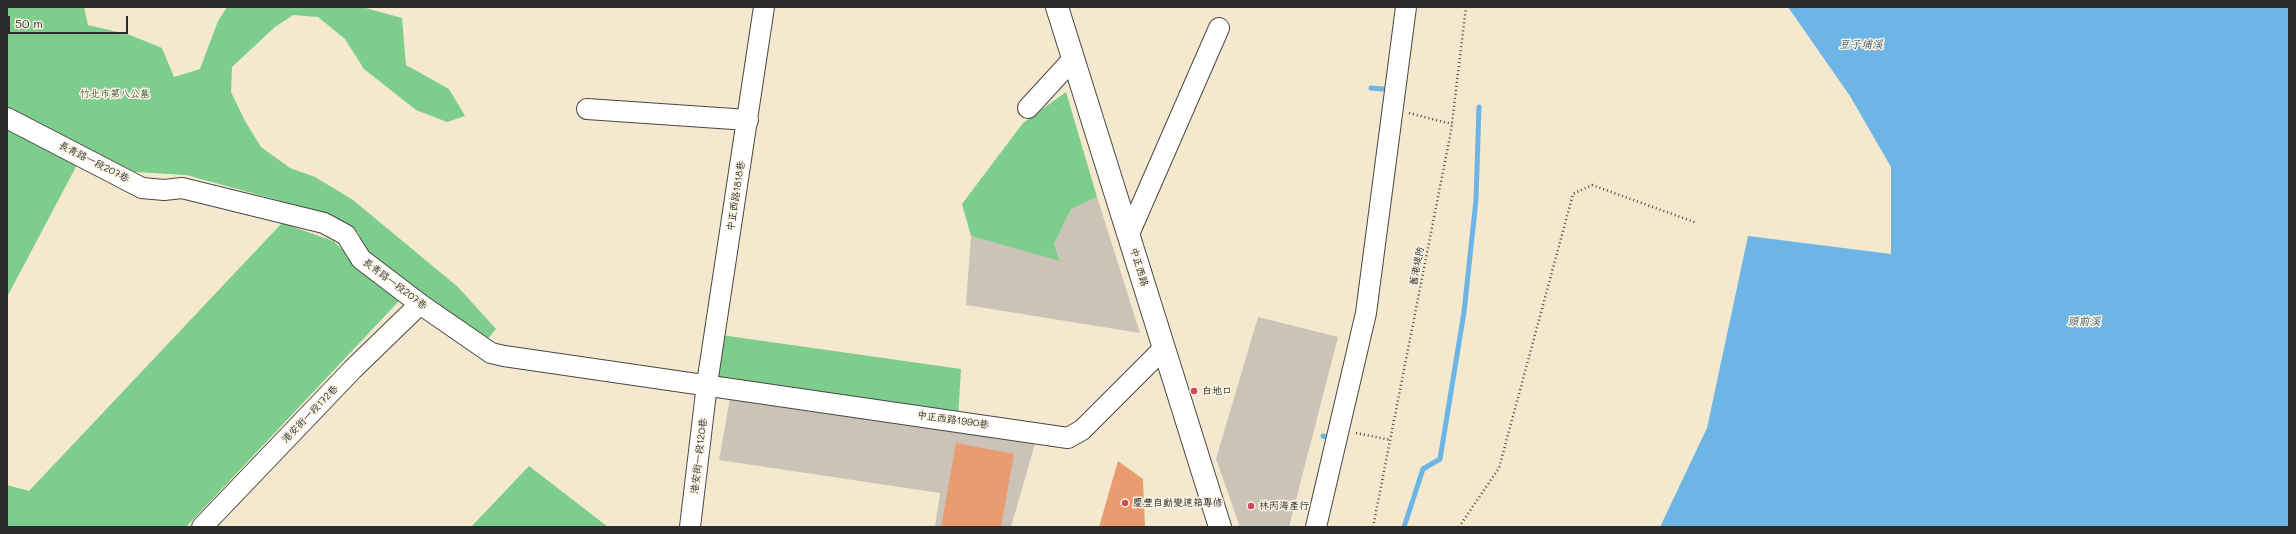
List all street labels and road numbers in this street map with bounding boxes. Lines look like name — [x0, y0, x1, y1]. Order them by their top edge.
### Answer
street label: 長青路一段207巷 — [57, 139, 131, 185]
street label: 中正西路1818巷 — [725, 160, 747, 232]
street label: 舊港堤防 — [1407, 245, 1427, 287]
street label: 中正西路 — [1127, 246, 1151, 288]
street label: 長青路一段207巷 — [361, 256, 429, 312]
street label: 港安街一段172巷 — [279, 383, 341, 445]
street label: 中正西路1990巷 — [916, 409, 990, 431]
street label: 港安街一段120巷 — [688, 417, 710, 495]

